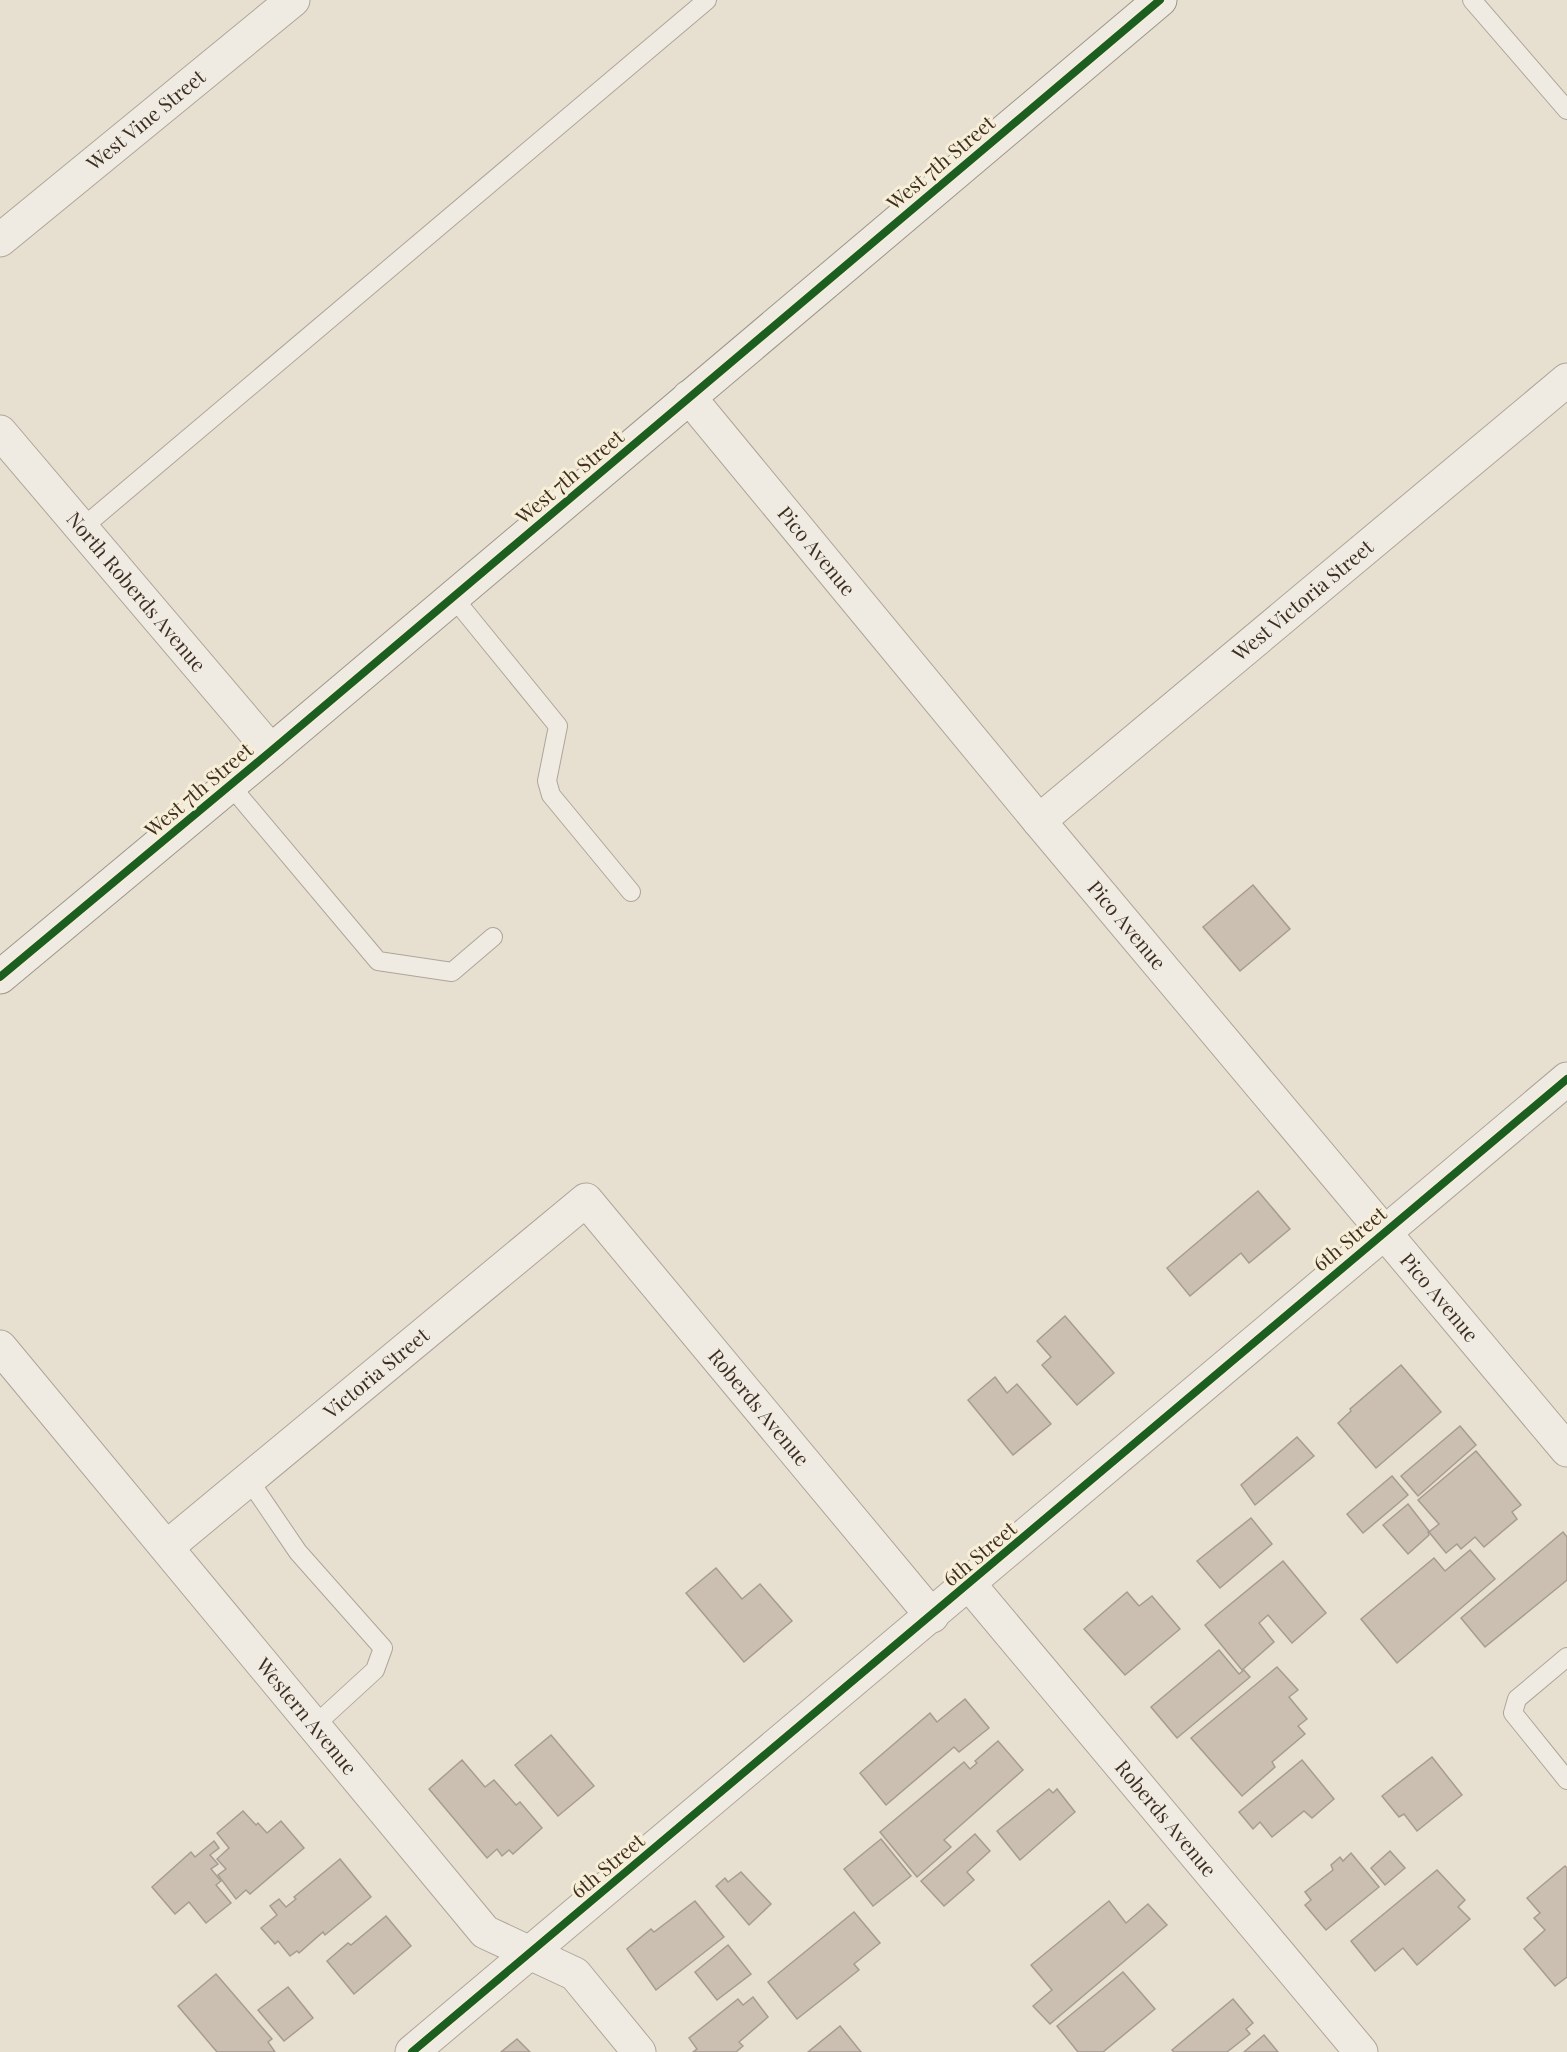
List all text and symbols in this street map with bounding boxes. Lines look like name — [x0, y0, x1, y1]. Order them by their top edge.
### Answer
street label: West Vine Street — [80, 62, 211, 176]
street label: West 7th Street — [880, 108, 1000, 216]
street label: West 7th Street — [509, 422, 629, 530]
street label: Pico Avenue — [772, 500, 862, 601]
street label: North Roberds Avenue — [61, 505, 213, 677]
street label: West Victoria Street — [1225, 532, 1379, 667]
street label: West 7th Street — [138, 735, 258, 843]
street label: Pico Avenue — [1082, 874, 1173, 975]
street label: 6th Street — [1307, 1199, 1392, 1276]
street label: Pico Avenue — [1395, 1246, 1485, 1347]
street label: Victoria Street — [316, 1320, 435, 1425]
street label: Roberds Avenue — [703, 1342, 816, 1471]
street label: 6th Street — [937, 1514, 1022, 1591]
street label: Western Avenue — [250, 1651, 364, 1780]
street label: Roberds Avenue — [1110, 1753, 1223, 1882]
street label: 6th Street — [565, 1826, 650, 1903]

